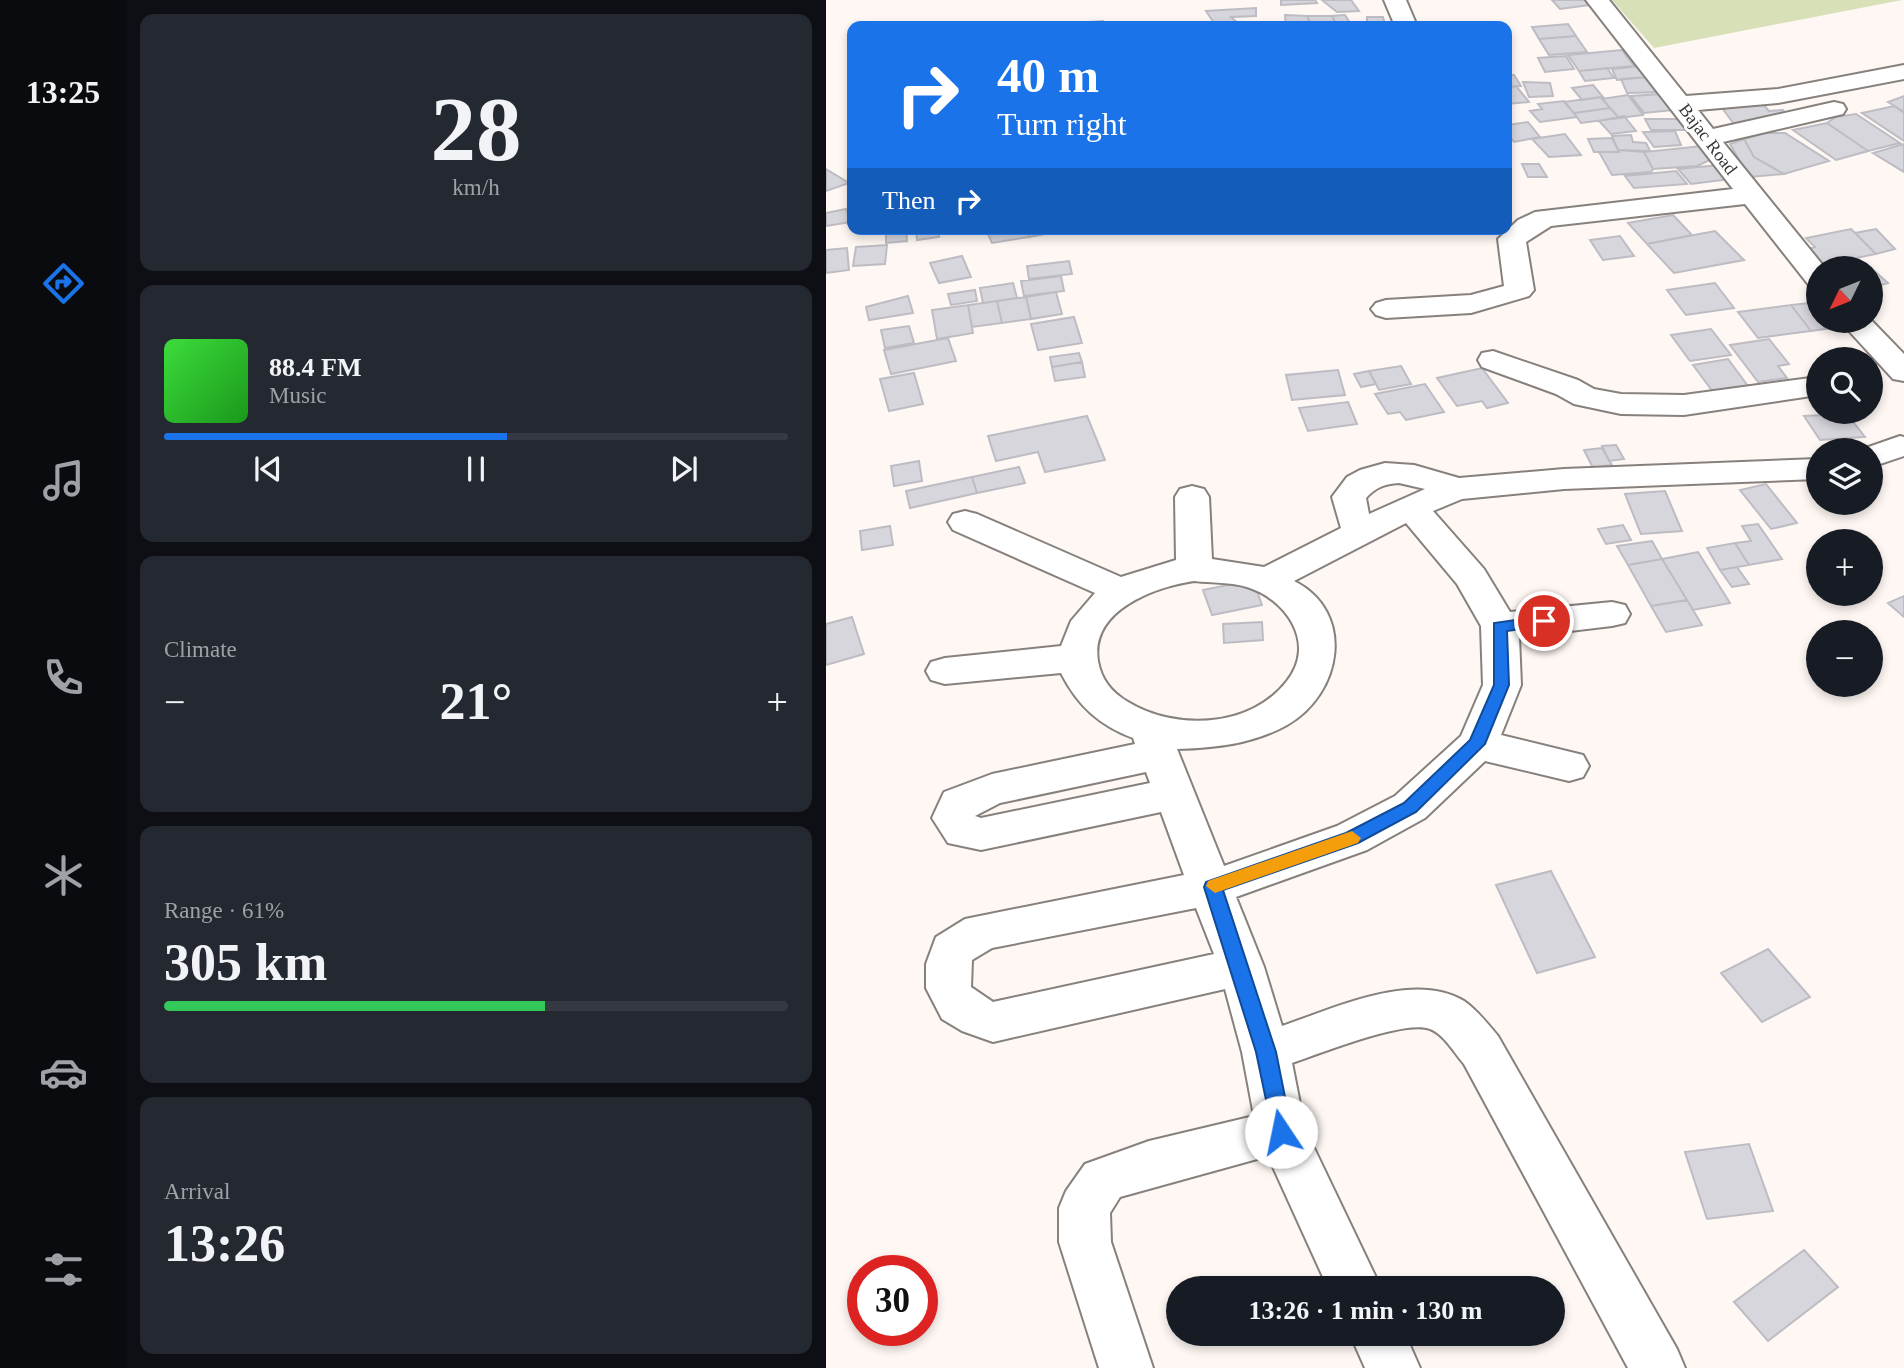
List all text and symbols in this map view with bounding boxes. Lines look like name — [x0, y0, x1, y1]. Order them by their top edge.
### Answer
text: 40 m — [997, 48, 1099, 103]
icon: right — [882, 49, 973, 140]
text: 13:25 — [26, 74, 100, 110]
text: 28 — [431, 79, 522, 180]
street label: Bajac Road — [1675, 100, 1741, 178]
text: Turn right — [997, 106, 1127, 142]
text: km/h — [452, 175, 500, 200]
icon: right — [949, 182, 987, 220]
text: Then — [882, 186, 935, 215]
north arrow — [1806, 256, 1883, 332]
map controls — [1806, 256, 1883, 697]
icon: directions — [39, 259, 88, 308]
button: search — [1806, 347, 1883, 424]
text: 88.4 FM — [269, 353, 361, 382]
text: Music — [269, 383, 327, 408]
button: layers — [1806, 438, 1883, 515]
icon: previous — [249, 450, 287, 488]
icon: pause — [457, 450, 495, 488]
icon: next — [665, 450, 703, 488]
icon: music — [39, 456, 88, 505]
button: + — [1806, 529, 1883, 606]
pin — [1514, 591, 1574, 651]
icon: arrive — [1525, 602, 1563, 640]
button: − — [1806, 620, 1883, 697]
text: Climate — [164, 637, 237, 662]
icon: phone — [39, 653, 88, 702]
text: 21° — [440, 673, 512, 730]
text: − — [164, 681, 185, 723]
text: + — [767, 681, 788, 723]
icon: climate — [39, 851, 88, 900]
text: Range · 61% — [164, 898, 284, 923]
text: 305 km — [164, 934, 327, 991]
icon: car — [39, 1048, 88, 1097]
position arrow — [1244, 1095, 1318, 1169]
text: Arrival — [164, 1179, 230, 1204]
text: 13:26 — [164, 1215, 285, 1272]
icon: filters — [39, 1245, 88, 1294]
speed limit sign: 30 — [847, 1255, 938, 1346]
text: 13:26 · 1 min · 130 m — [1249, 1296, 1483, 1325]

